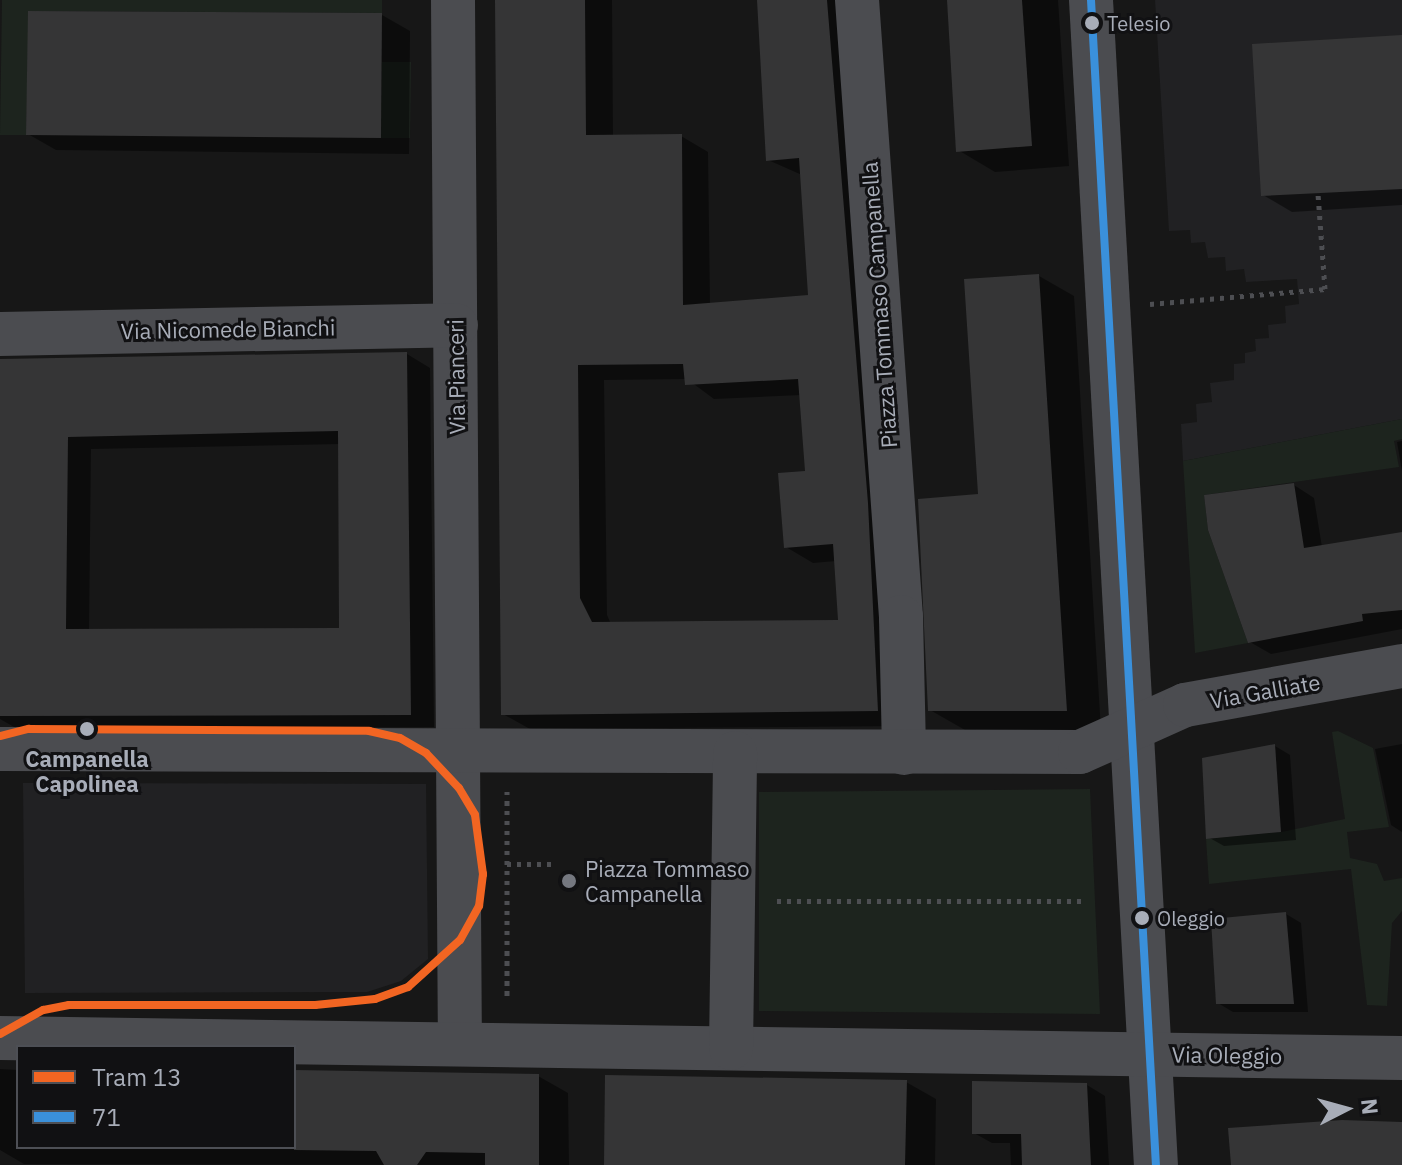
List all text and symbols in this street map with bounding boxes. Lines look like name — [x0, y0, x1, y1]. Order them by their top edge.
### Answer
place label: Telesio — [1107, 11, 1170, 35]
marker: Telesio — [1084, 15, 1100, 31]
street label: Piazza Tommaso Campanella — [856, 161, 902, 449]
street label: Via Nicomede Bianchi — [120, 314, 336, 344]
street label: Via Pianceri — [442, 319, 470, 435]
street label: Via Galliate — [1208, 668, 1322, 714]
marker: Campanella Capolinea — [75, 717, 99, 741]
place label: Campanella Capolinea — [25, 745, 149, 796]
place label: Piazza Tommaso Campanella — [585, 855, 750, 906]
marker: Piazza Tommaso Campanella — [560, 872, 578, 890]
place label: Oleggio — [1157, 906, 1225, 930]
marker: Oleggio — [1134, 910, 1150, 926]
street label: Via Oleggio — [1171, 1041, 1283, 1069]
legend — [16, 1045, 296, 1149]
text: Tram 13 — [92, 1061, 182, 1093]
north arrow — [1306, 1069, 1386, 1149]
text: N — [1355, 1097, 1386, 1116]
text: 71 — [92, 1101, 121, 1133]

